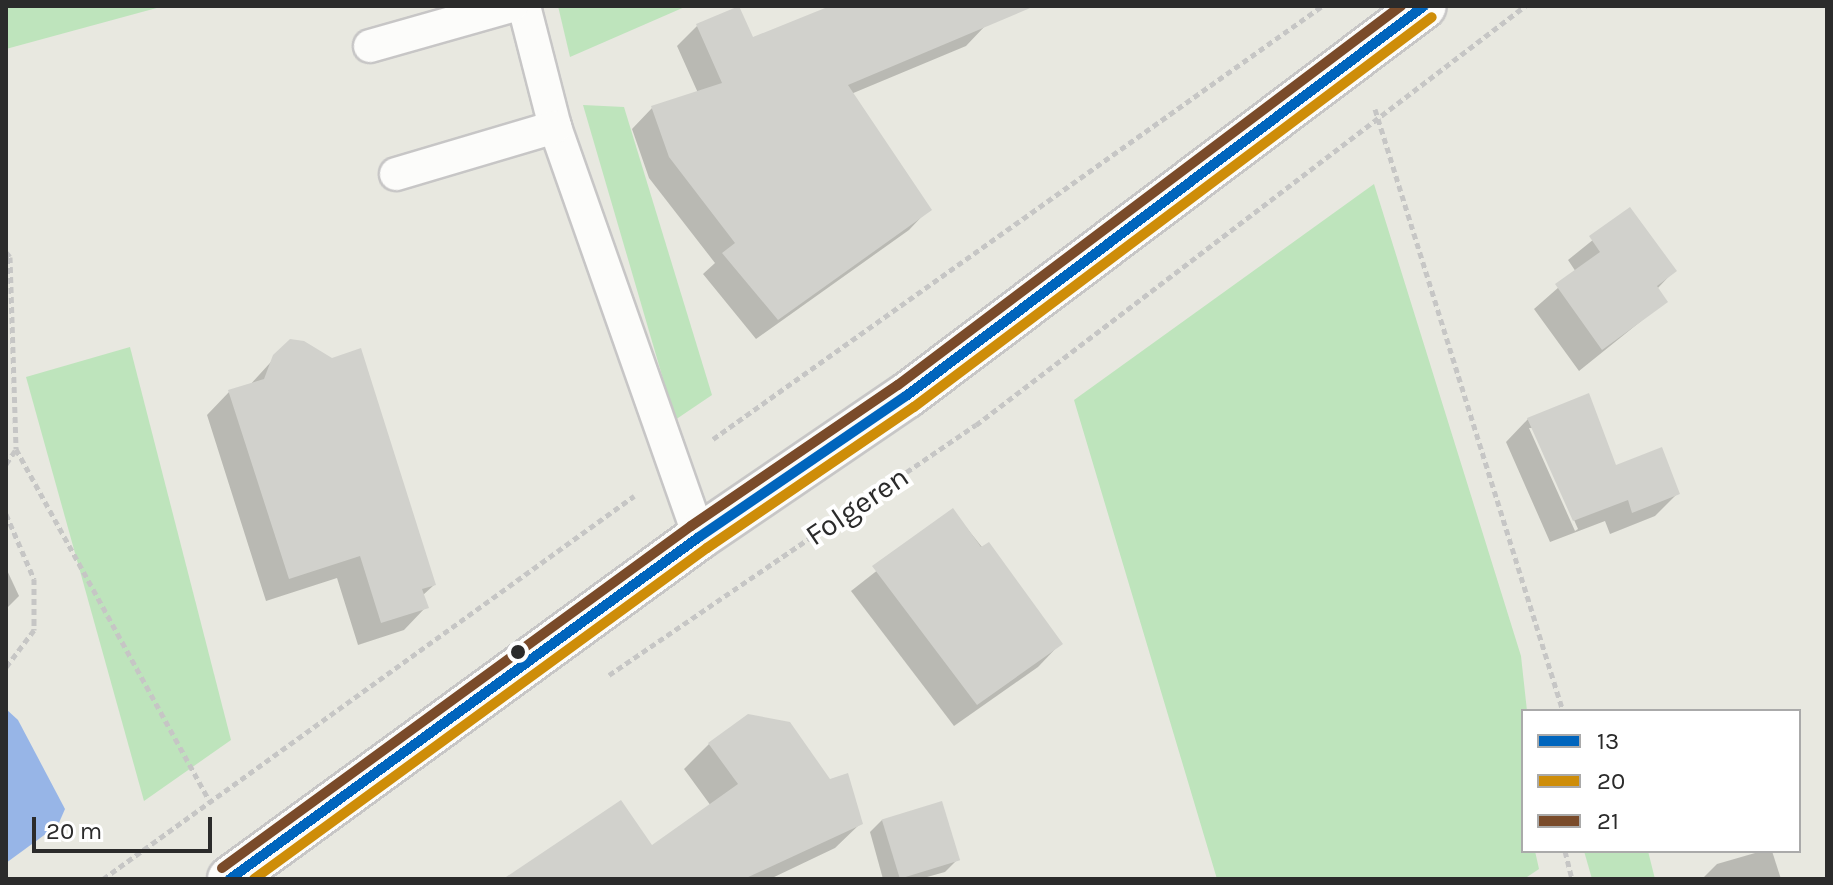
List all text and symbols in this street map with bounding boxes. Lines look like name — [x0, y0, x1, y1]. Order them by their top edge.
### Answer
street label: Folgeren — [799, 459, 915, 553]
unlabelled marker — [510, 644, 526, 660]
legend — [1521, 709, 1801, 853]
text: 13 — [1597, 727, 1619, 755]
text: 20 — [1597, 767, 1625, 795]
scale bar — [36, 801, 216, 851]
text: 21 — [1597, 807, 1619, 835]
text: 20 m — [46, 817, 102, 845]

